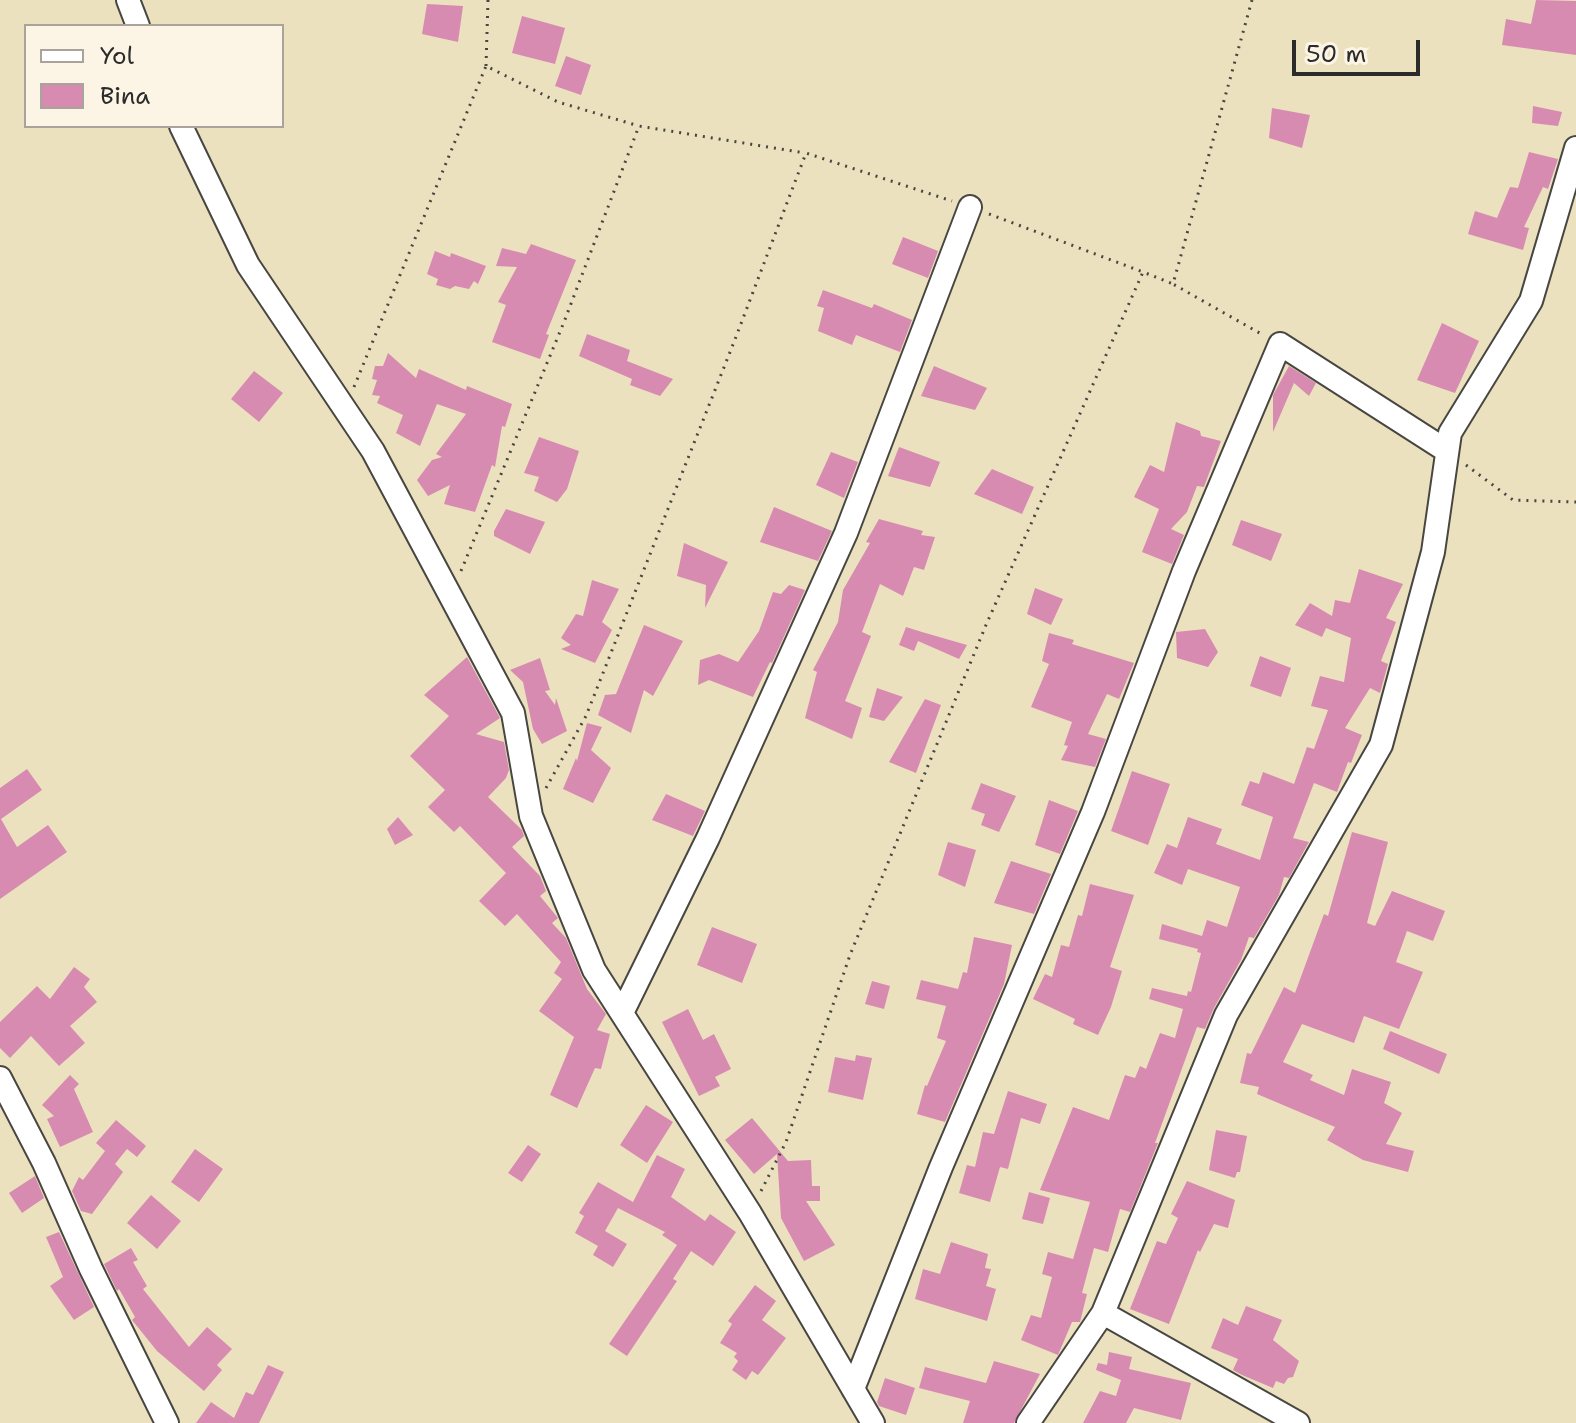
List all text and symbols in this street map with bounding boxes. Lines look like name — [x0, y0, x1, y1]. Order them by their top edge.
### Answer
legend — [24, 24, 284, 128]
scale bar — [1296, 24, 1424, 74]
text: 50 m — [1306, 38, 1366, 70]
text: Yol — [100, 40, 134, 72]
text: Bina — [100, 80, 150, 112]

